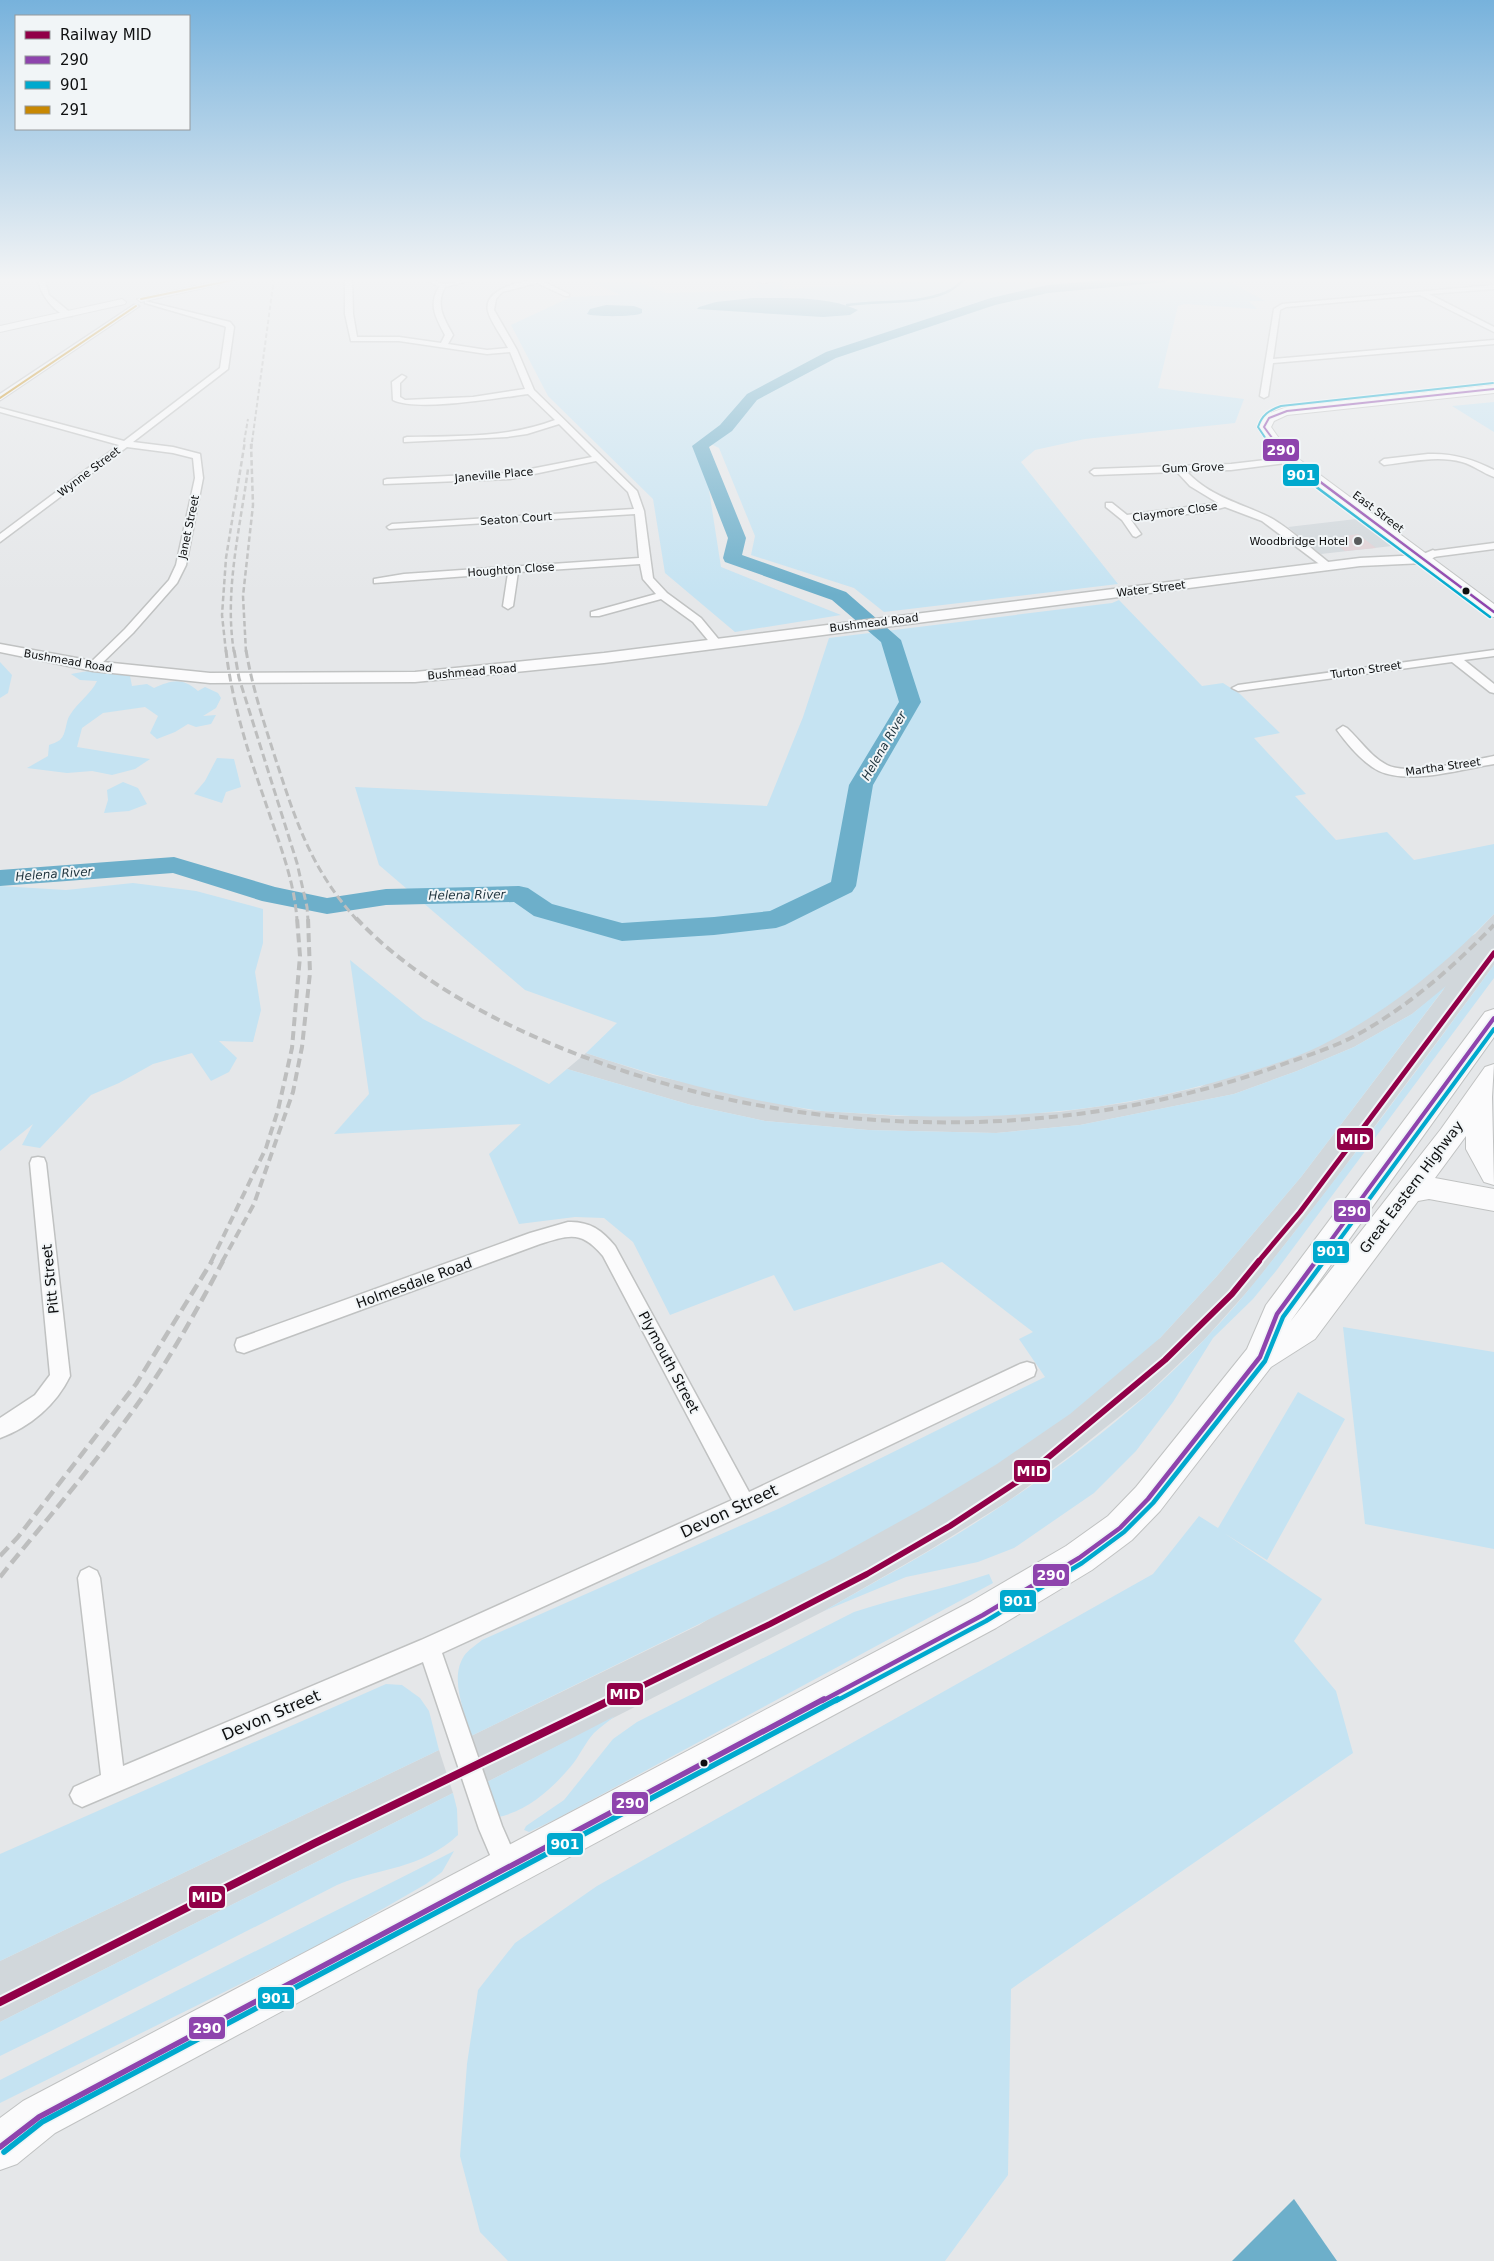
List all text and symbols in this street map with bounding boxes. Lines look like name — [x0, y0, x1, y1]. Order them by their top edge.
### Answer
legend — [15, 15, 190, 130]
text: Railway MID — [60, 26, 152, 44]
text: 290 — [60, 51, 89, 69]
text: 901 — [60, 76, 89, 94]
text: 291 — [60, 101, 89, 119]
line badge: 290 — [1262, 438, 1300, 462]
text: 290 — [1266, 442, 1296, 458]
street label: Wynne Street — [55, 444, 123, 500]
street label: Gum Grove — [1162, 460, 1225, 476]
line badge: 901 — [1282, 463, 1320, 487]
street label: Janeville Place — [453, 465, 534, 485]
text: 901 — [1286, 467, 1316, 483]
street label: East Street — [1350, 489, 1407, 536]
street label: Janet Street — [176, 493, 202, 561]
street label: Claymore Close — [1132, 500, 1219, 524]
street label: Seaton Court — [480, 510, 553, 528]
place label: Woodbridge Hotel — [1249, 535, 1348, 548]
marker: Woodbridge Hotel — [1352, 535, 1364, 547]
street label: Houghton Close — [467, 560, 555, 580]
street label: Water Street — [1116, 578, 1187, 600]
unlabelled marker — [1461, 586, 1471, 596]
street label: Bushmead Road — [829, 611, 919, 635]
street label: Bushmead Road — [23, 647, 113, 675]
street label: Turton Street — [1329, 658, 1403, 682]
street label: Bushmead Road — [427, 662, 517, 682]
water label: Helena River — [859, 708, 910, 783]
street label: Martha Street — [1405, 755, 1482, 779]
water label: Helena River — [15, 864, 94, 884]
water label: Helena River — [428, 887, 507, 903]
street label: Great Eastern Highway — [1356, 1118, 1466, 1256]
line badge: MID — [1336, 1127, 1374, 1151]
text: MID — [1340, 1131, 1370, 1147]
line badge: 290 — [1333, 1199, 1371, 1223]
text: 290 — [1337, 1203, 1367, 1219]
line badge: 901 — [1312, 1240, 1350, 1264]
street label: Pitt Street — [38, 1243, 62, 1315]
text: 901 — [1316, 1243, 1346, 1259]
street label: Holmesdale Road — [354, 1255, 474, 1311]
street label: Plymouth Street — [635, 1308, 703, 1416]
line badge: MID — [1013, 1459, 1051, 1483]
text: MID — [1017, 1463, 1047, 1479]
street label: Devon Street — [677, 1480, 781, 1542]
line badge: 290 — [1032, 1563, 1070, 1587]
text: 290 — [1036, 1567, 1066, 1583]
line badge: 901 — [999, 1589, 1037, 1613]
text: 901 — [1003, 1593, 1033, 1609]
line badge: MID — [606, 1682, 644, 1706]
street label: Devon Street — [219, 1686, 323, 1744]
text: MID — [610, 1686, 640, 1702]
unlabelled marker — [699, 1758, 709, 1768]
line badge: 290 — [611, 1791, 649, 1815]
text: 290 — [615, 1795, 645, 1811]
line badge: 901 — [546, 1832, 584, 1856]
text: 901 — [550, 1836, 580, 1852]
line badge: MID — [188, 1885, 226, 1909]
text: MID — [192, 1889, 222, 1905]
line badge: 901 — [257, 1986, 295, 2010]
text: 901 — [261, 1990, 291, 2006]
line badge: 290 — [188, 2016, 226, 2040]
text: 290 — [192, 2020, 222, 2036]

